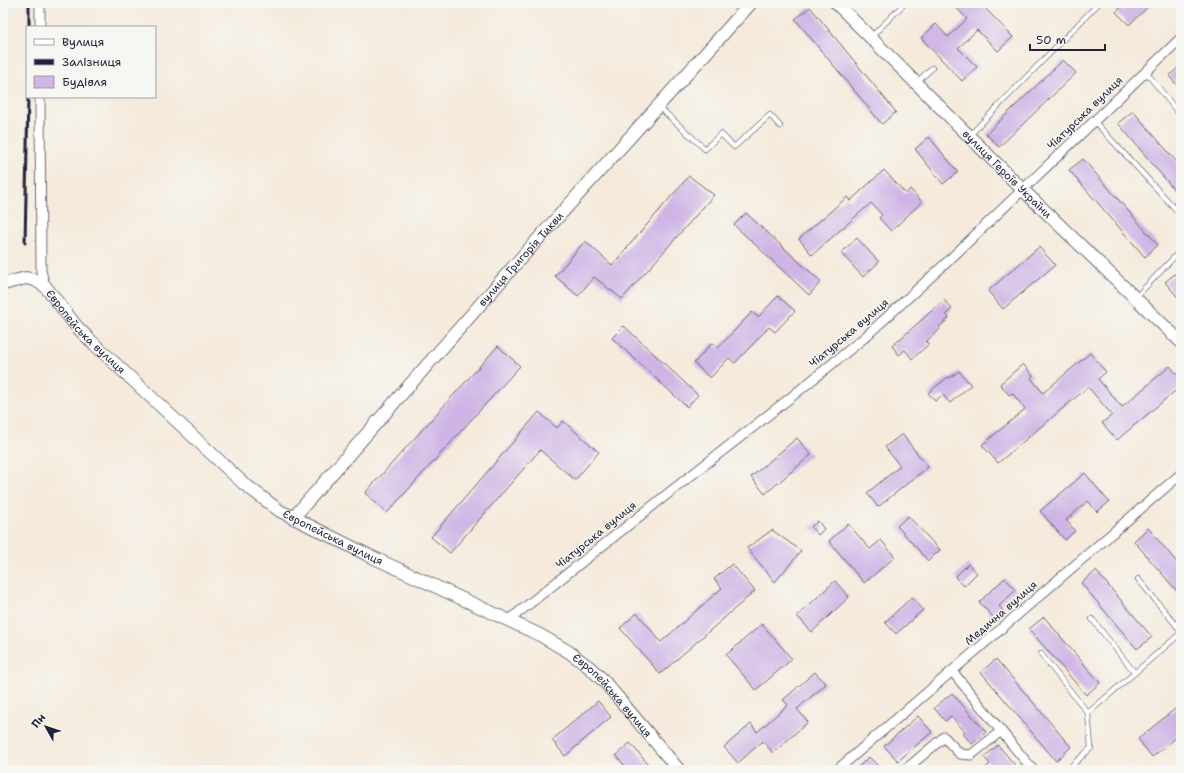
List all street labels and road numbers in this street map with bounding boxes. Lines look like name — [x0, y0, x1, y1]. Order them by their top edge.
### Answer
street label: Чіатурська вулиця — [1044, 73, 1126, 153]
street label: вулиця Героїв України — [959, 126, 1055, 221]
street label: вулиця Григорія Тикви — [475, 208, 567, 309]
street label: Європейська вулиця — [43, 286, 129, 377]
street label: Чіатурська вулиця — [806, 295, 892, 371]
street label: Чіатурська вулиця — [553, 498, 639, 572]
street label: Європейська вулиця — [280, 506, 386, 569]
street label: Медична вулиця — [962, 577, 1040, 649]
street label: Європейська вулиця — [569, 650, 656, 740]

